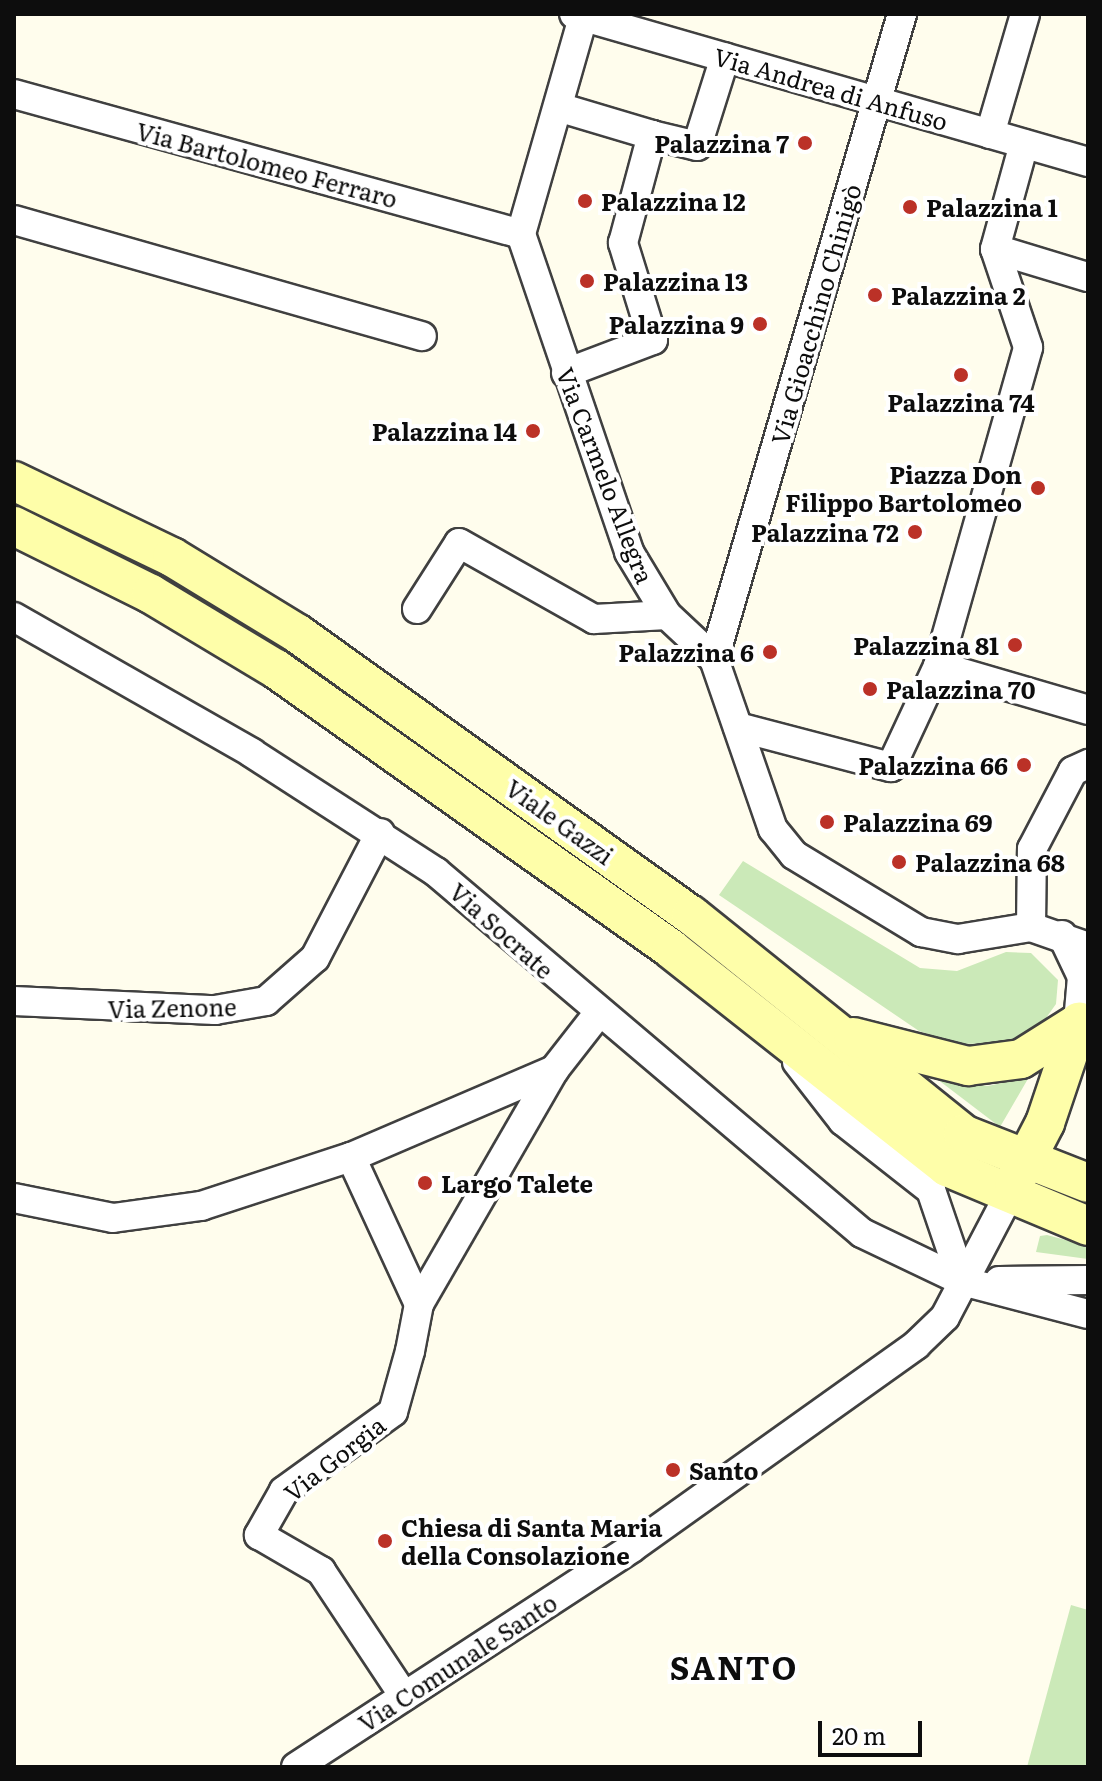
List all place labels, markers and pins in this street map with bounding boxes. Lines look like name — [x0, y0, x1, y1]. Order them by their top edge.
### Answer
place label: Palazzina 7 — [654, 129, 789, 157]
marker: Palazzina 7 — [796, 134, 814, 152]
place label: Palazzina 12 — [601, 187, 746, 215]
marker: Palazzina 12 — [576, 192, 594, 210]
place label: Palazzina 1 — [926, 193, 1058, 221]
marker: Palazzina 1 — [901, 198, 919, 216]
place label: Palazzina 13 — [603, 267, 748, 295]
marker: Palazzina 13 — [578, 272, 596, 290]
place label: Palazzina 2 — [891, 281, 1026, 309]
marker: Palazzina 2 — [866, 286, 884, 304]
place label: Palazzina 9 — [608, 310, 744, 338]
marker: Palazzina 9 — [751, 315, 769, 333]
marker: Palazzina 74 — [952, 366, 970, 384]
place label: Palazzina 74 — [887, 388, 1035, 416]
place label: Palazzina 14 — [372, 417, 517, 445]
marker: Palazzina 14 — [524, 422, 542, 440]
place label: Piazza Don Filippo Bartolomeo — [785, 460, 1022, 516]
marker: Piazza Don Filippo Bartolomeo — [1029, 479, 1047, 497]
place label: Palazzina 72 — [751, 518, 899, 546]
marker: Palazzina 72 — [906, 523, 924, 541]
place label: Palazzina 81 — [853, 631, 999, 659]
marker: Palazzina 81 — [1006, 636, 1024, 654]
place label: Palazzina 6 — [618, 638, 754, 666]
marker: Palazzina 6 — [761, 643, 779, 661]
place label: Palazzina 70 — [886, 675, 1036, 703]
marker: Palazzina 70 — [861, 680, 879, 698]
place label: Palazzina 66 — [858, 751, 1008, 779]
marker: Palazzina 66 — [1015, 756, 1033, 774]
place label: Palazzina 69 — [843, 808, 993, 836]
marker: Palazzina 69 — [818, 813, 836, 831]
place label: Palazzina 68 — [915, 848, 1065, 876]
marker: Palazzina 68 — [890, 853, 908, 871]
place label: Largo Talete — [441, 1169, 593, 1197]
marker: Largo Talete — [416, 1174, 434, 1192]
place label: Santo — [689, 1456, 758, 1484]
marker: Santo — [664, 1461, 682, 1479]
place label: Chiesa di Santa Maria della Consolazione — [401, 1513, 662, 1569]
marker: Chiesa di Santa Maria della Consolazione — [376, 1532, 394, 1550]

